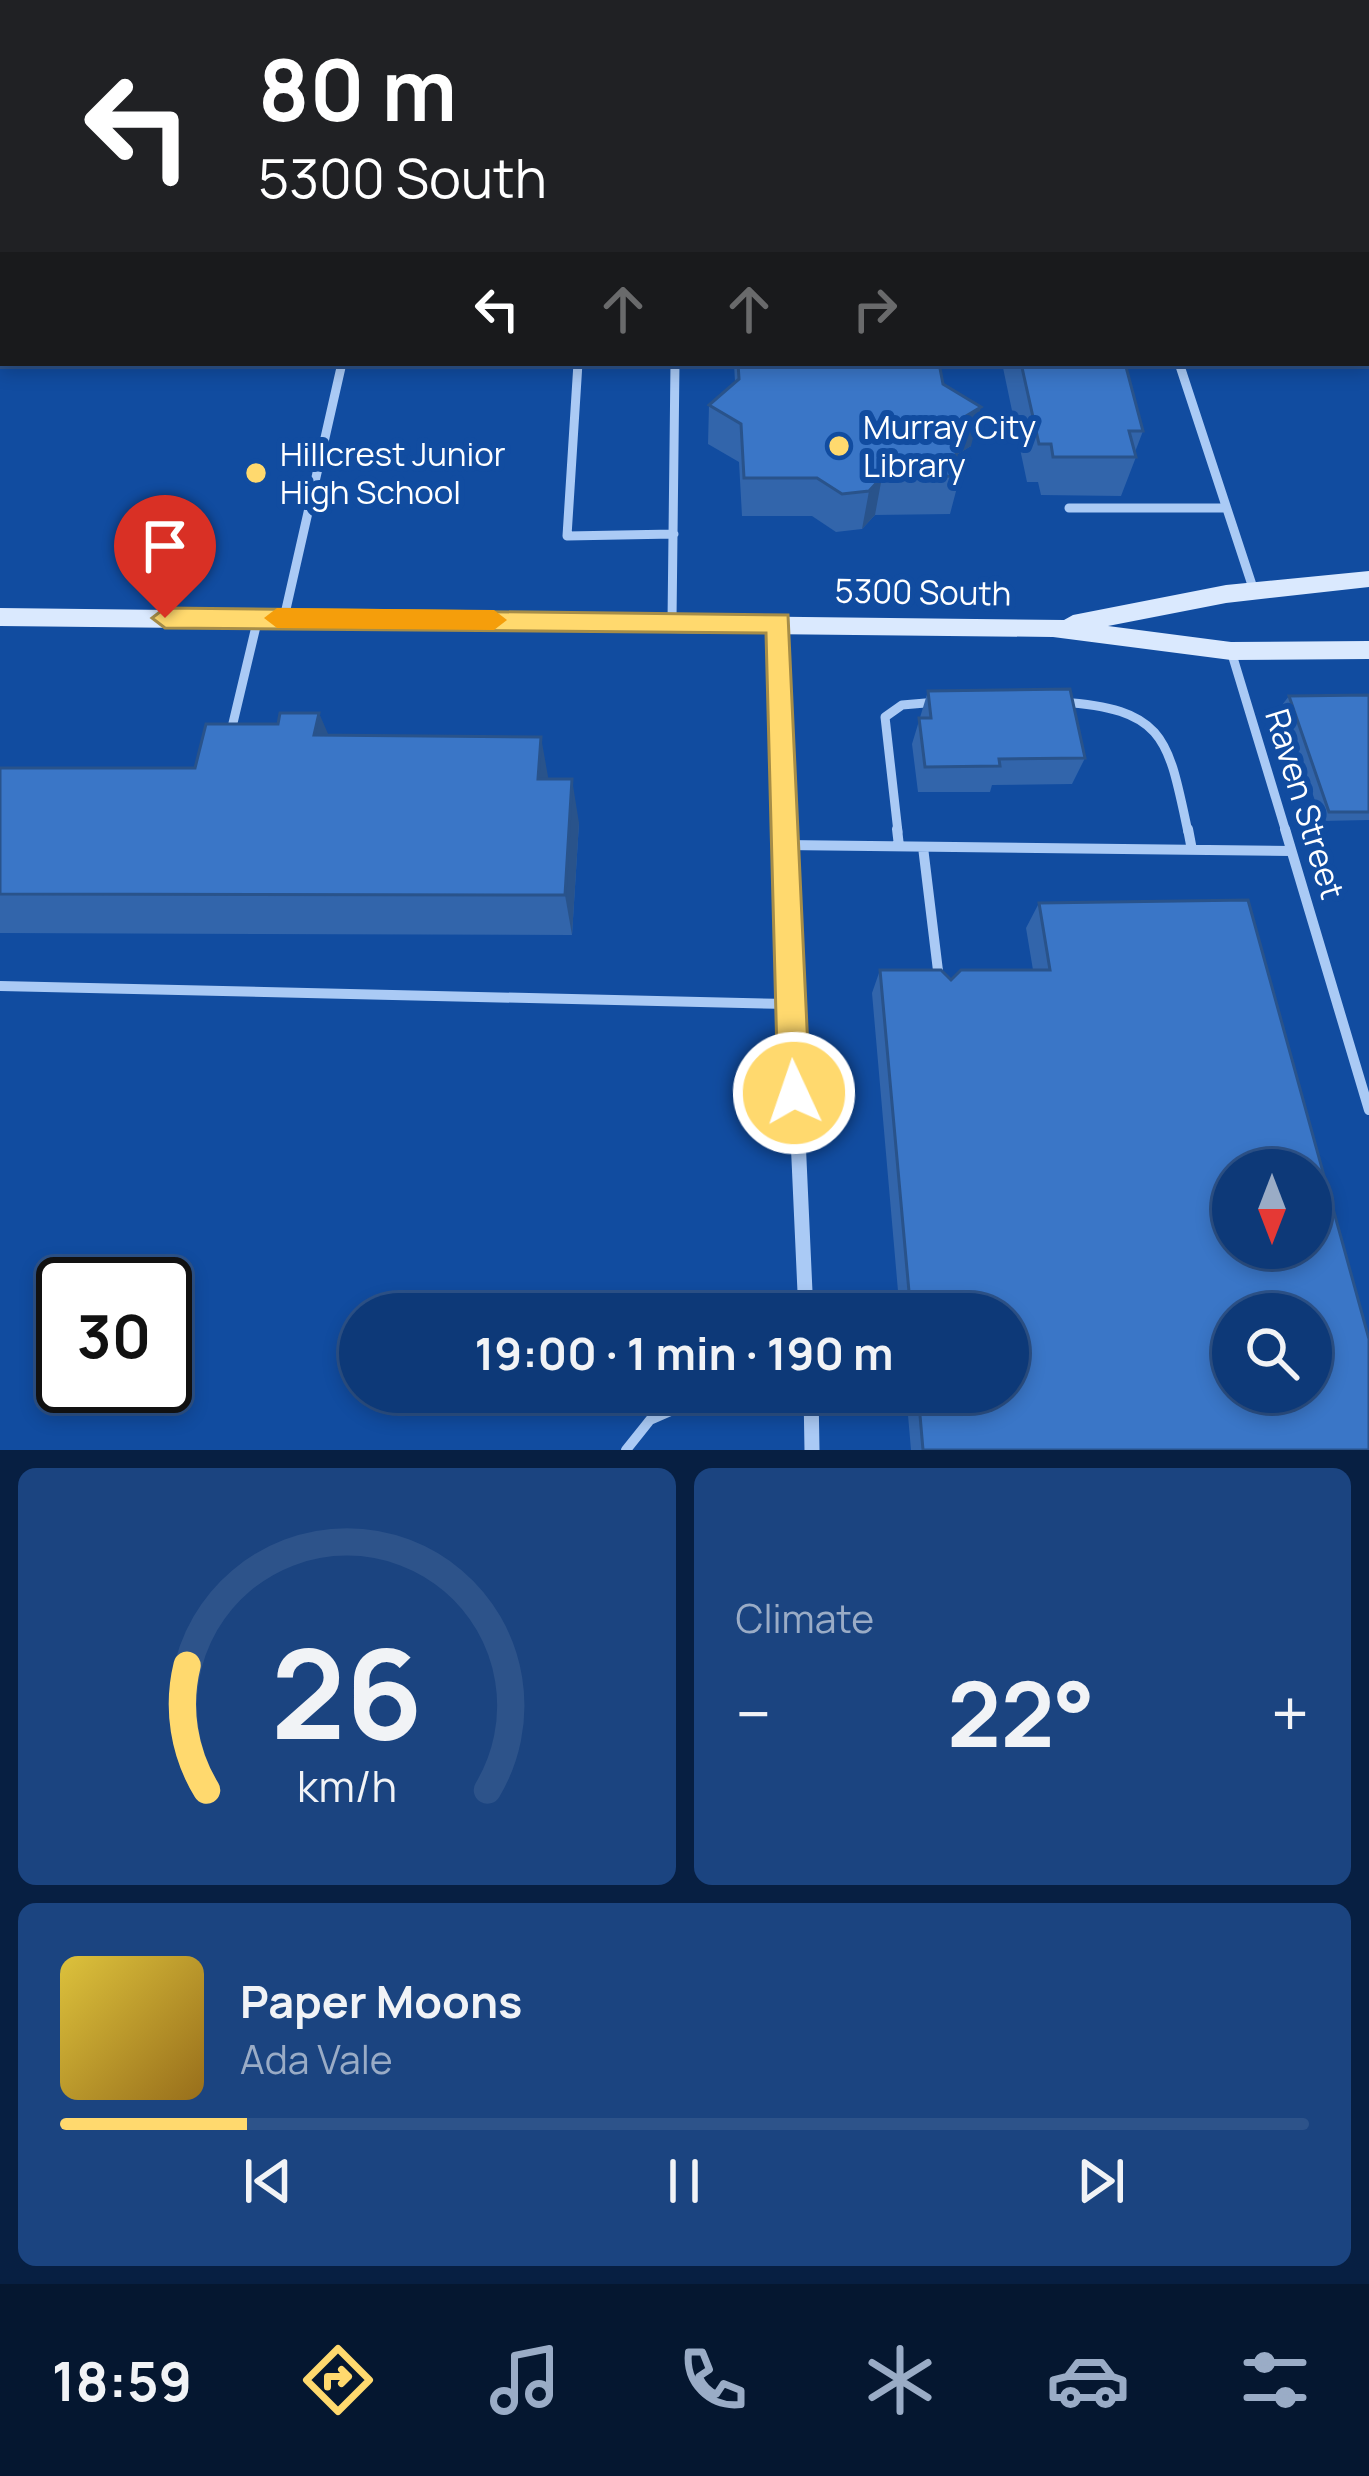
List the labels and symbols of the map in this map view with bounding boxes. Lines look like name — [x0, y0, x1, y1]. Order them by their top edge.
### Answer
place label: Murray City Library — [863, 404, 1036, 487]
place label: Hillcrest Junior High School — [280, 431, 506, 514]
marker: Murray City Library — [826, 433, 852, 459]
marker: Hillcrest Junior High School — [243, 460, 269, 486]
pin — [114, 495, 216, 618]
street label: 5300 South — [834, 567, 1012, 616]
street label: Raven Street — [1255, 703, 1356, 904]
position arrow — [731, 1030, 857, 1156]
north arrow — [1212, 1149, 1332, 1269]
speed limit sign: 30 — [36, 1257, 192, 1413]

